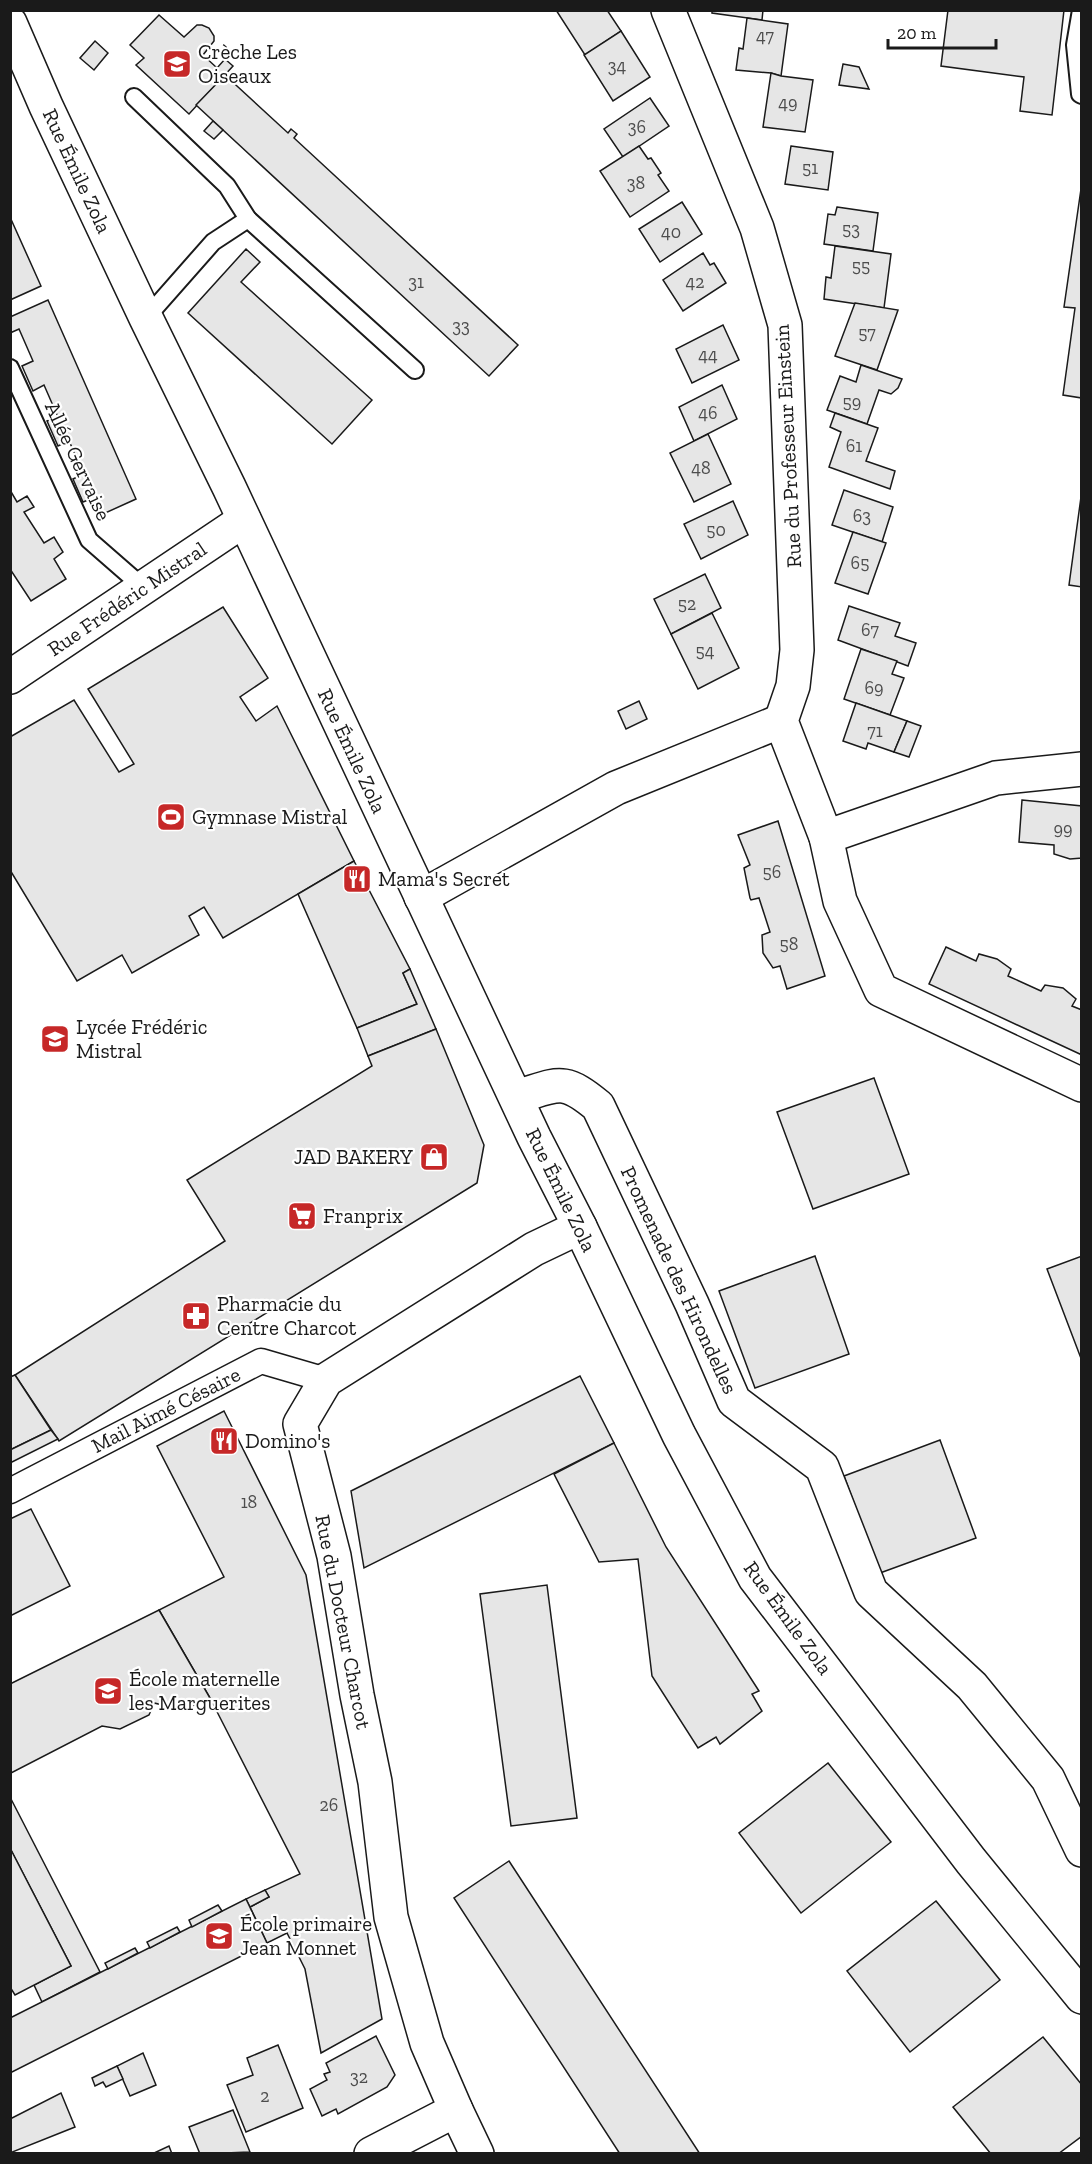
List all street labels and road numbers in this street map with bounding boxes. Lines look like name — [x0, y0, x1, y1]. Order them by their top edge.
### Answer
street label: Rue Émile Zola — [38, 105, 117, 237]
street label: Rue du Professeur Einstein — [769, 324, 806, 568]
street label: Allée Gervaise — [40, 397, 117, 524]
street label: Rue Frédéric Mistral — [43, 536, 211, 661]
street label: Rue Émile Zola — [313, 685, 392, 817]
street label: Rue Émile Zola — [521, 1124, 602, 1256]
street label: Promenade des Hirondelles — [616, 1162, 743, 1398]
street label: Mail Aimé Césaire — [87, 1361, 244, 1458]
street label: Rue du Docteur Charcot — [310, 1513, 377, 1731]
street label: Rue Émile Zola — [739, 1556, 838, 1679]

